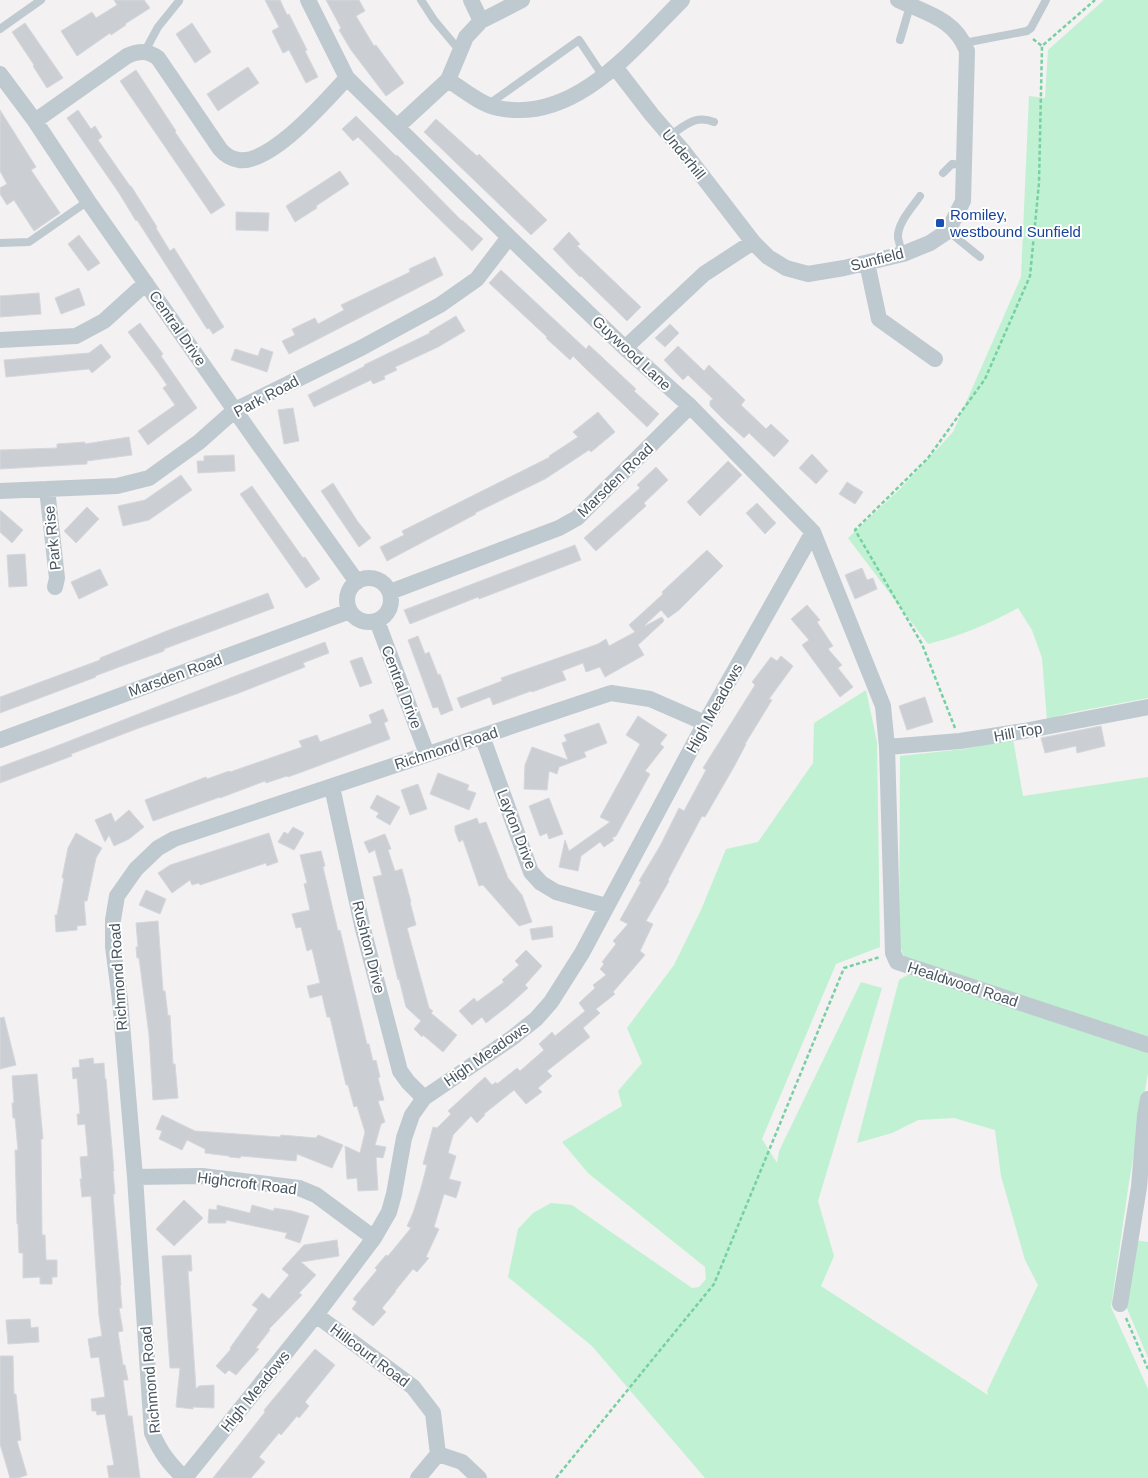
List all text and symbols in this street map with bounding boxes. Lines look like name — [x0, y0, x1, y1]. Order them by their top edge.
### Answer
street label: Underhill — [659, 126, 709, 182]
place label: Romiley, westbound Sunfield — [949, 206, 1081, 240]
marker: Romiley, westbound Sunfield — [934, 217, 946, 229]
street label: Sunfield — [849, 244, 905, 274]
street label: Central Drive — [146, 287, 210, 369]
street label: Guywood Lane — [589, 312, 675, 394]
street label: Park Road — [231, 372, 301, 420]
street label: Marsden Road — [574, 440, 656, 520]
street label: Park Rise — [40, 505, 64, 571]
street label: Central Drive — [378, 643, 426, 731]
street label: Marsden Road — [126, 650, 224, 700]
street label: High Meadows — [683, 660, 745, 756]
street label: Hill Top — [992, 719, 1044, 745]
street label: Richmond Road — [392, 723, 500, 773]
street label: Layton Drive — [494, 787, 540, 871]
street label: Rushton Drive — [349, 899, 389, 995]
street label: Richmond Road — [106, 923, 130, 1031]
street label: Healdwood Road — [906, 958, 1020, 1010]
street label: High Meadows — [440, 1019, 532, 1089]
street label: Highcroft Road — [196, 1168, 298, 1198]
street label: Hillcourt Road — [327, 1320, 413, 1390]
street label: Richmond Road — [137, 1326, 163, 1434]
street label: High Meadows — [217, 1347, 293, 1435]

